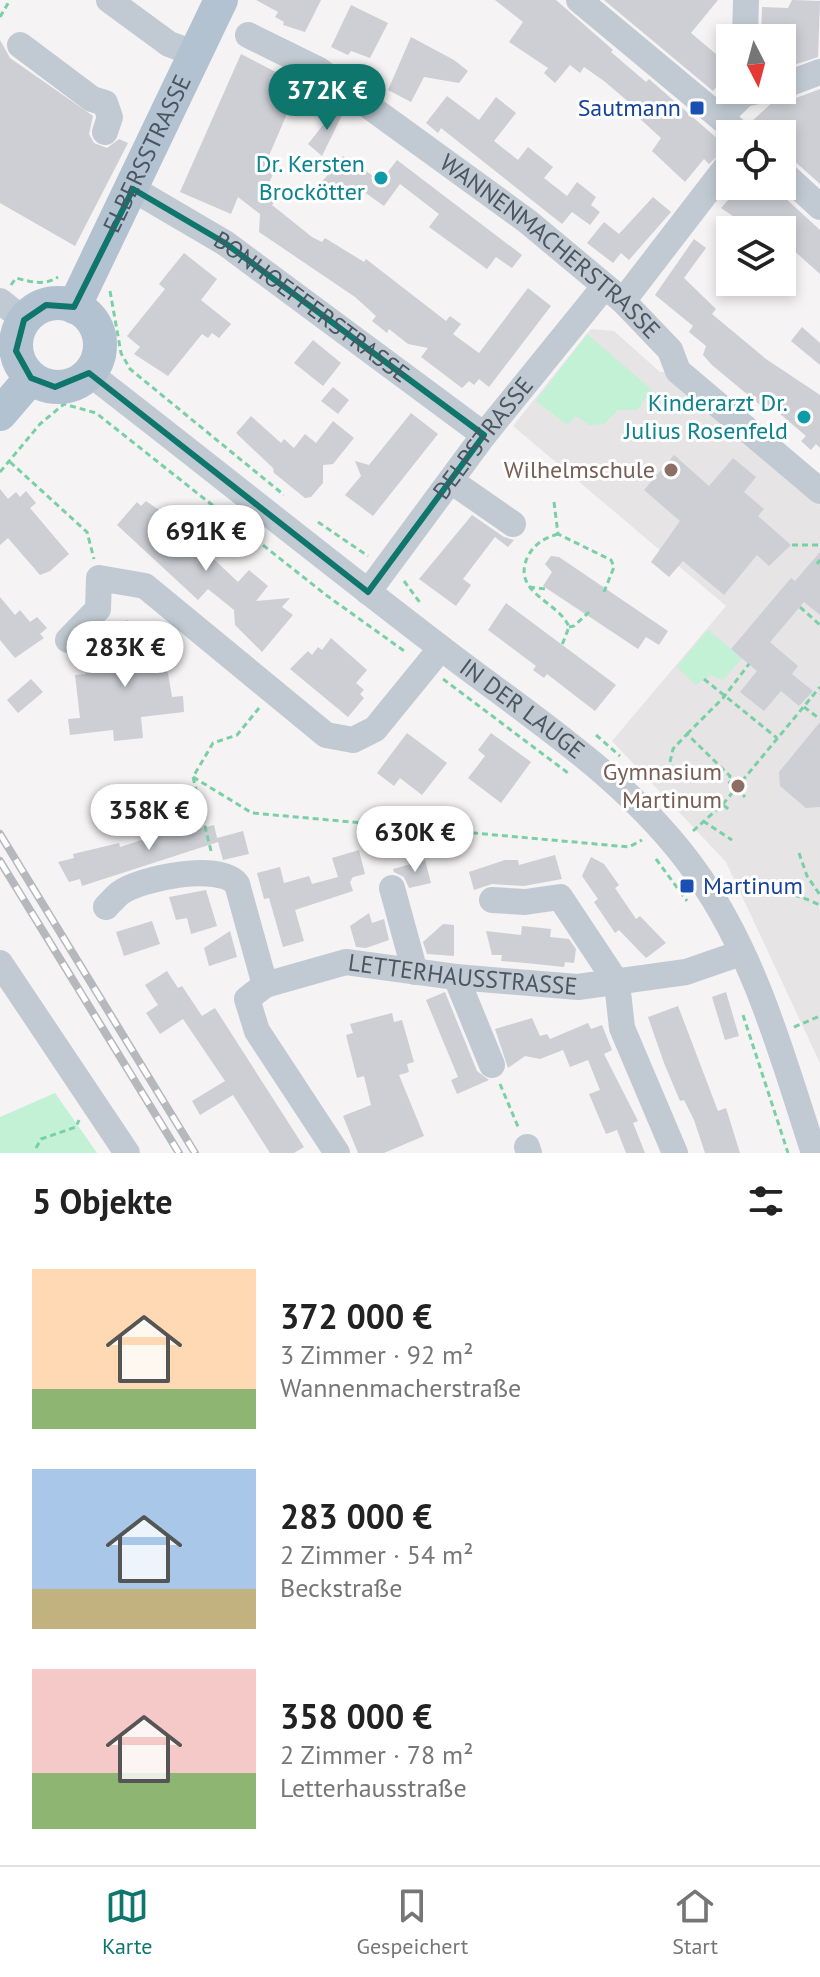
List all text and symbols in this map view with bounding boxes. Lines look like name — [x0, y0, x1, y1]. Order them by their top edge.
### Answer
north arrow — [716, 24, 796, 104]
map controls — [716, 24, 796, 296]
pin: 372K € — [262, 64, 392, 132]
street label: ELBERSSTRASSE — [96, 69, 198, 237]
text: 372K € — [287, 73, 367, 106]
place label: Sautmann — [578, 92, 681, 123]
marker: Sautmann — [688, 99, 706, 117]
button: locate — [716, 120, 796, 200]
street label: WANNENMACHERSTRASSE — [434, 147, 667, 345]
place label: Dr. Kersten Brockötter — [256, 148, 365, 207]
marker: Dr. Kersten Brockötter — [372, 169, 390, 187]
button: layers — [716, 216, 796, 296]
street label: BONHOEFFERSTRASSE — [208, 224, 416, 389]
street label: DELPSTRASSE — [426, 370, 540, 505]
place label: Kinderarzt Dr. Julius Rosenfeld — [623, 387, 788, 446]
marker: Kinderarzt Dr. Julius Rosenfeld — [795, 408, 813, 426]
place label: Wilhelmschule — [504, 454, 655, 485]
marker: Wilhelmschule — [662, 461, 680, 479]
pin: 691K € — [141, 505, 271, 573]
text: 691K € — [166, 514, 246, 547]
pin: 283K € — [60, 621, 190, 689]
text: 283K € — [85, 630, 165, 663]
street label: IN DER LAUGE — [453, 651, 591, 766]
place label: Gymnasium Martinum — [603, 756, 722, 815]
marker: Gymnasium Martinum — [729, 777, 747, 795]
pin: 358K € — [84, 784, 214, 852]
text: 358K € — [109, 793, 189, 826]
pin: 630K € — [350, 806, 480, 874]
text: 630K € — [375, 815, 455, 848]
place label: Martinum — [703, 870, 803, 901]
marker: Martinum — [678, 877, 696, 895]
street label: LETTERHAUSSTRASSE — [346, 946, 579, 1002]
text: 5 Objekte — [32, 1179, 173, 1223]
icon: filters — [744, 1179, 788, 1223]
text: 372 000 € — [280, 1294, 432, 1338]
icon: home — [96, 1301, 192, 1397]
text: 3 Zimmer · 92 m² — [280, 1338, 473, 1371]
text: Wannenmacherstraße — [280, 1371, 521, 1404]
text: 283 000 € — [280, 1494, 432, 1538]
icon: home — [96, 1501, 192, 1597]
text: 2 Zimmer · 54 m² — [280, 1538, 473, 1571]
text: Beckstraße — [280, 1571, 402, 1604]
text: 358 000 € — [280, 1694, 432, 1738]
icon: home — [96, 1701, 192, 1797]
text: 2 Zimmer · 78 m² — [280, 1738, 473, 1771]
text: Letterhausstraße — [280, 1771, 467, 1804]
tab: Karte — [102, 1884, 152, 1960]
tab: Gespeichert — [356, 1884, 468, 1960]
tab: Start — [672, 1884, 718, 1960]

